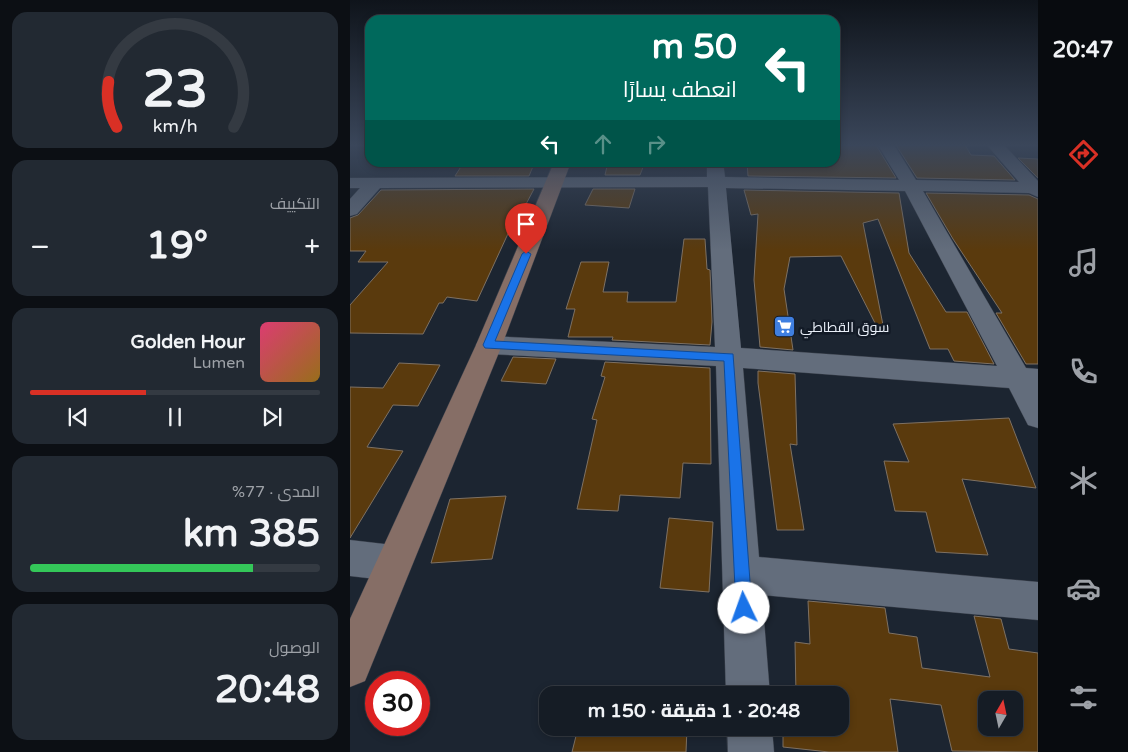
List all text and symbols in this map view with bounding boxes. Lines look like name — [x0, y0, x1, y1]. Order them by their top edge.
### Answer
text: 50 m — [652, 26, 737, 68]
icon: left — [755, 35, 820, 100]
text: 20:47 — [1053, 37, 1114, 63]
text: 23 — [142, 58, 208, 121]
text: انعطف يسارًا — [623, 77, 737, 103]
text: km/h — [153, 116, 197, 137]
icon: left — [536, 130, 564, 158]
icon: ahead — [589, 130, 617, 158]
icon: right — [642, 130, 670, 158]
icon: directions — [1066, 137, 1101, 172]
text: التكييف — [270, 194, 320, 214]
pin — [505, 203, 547, 254]
icon: arrive — [512, 210, 540, 238]
text: 19° — [146, 223, 208, 269]
text: − — [30, 230, 50, 264]
text: + — [304, 230, 320, 264]
icon: music — [1066, 245, 1101, 280]
supermarket icon: سوق القطاطي — [772, 315, 796, 339]
place label: سوق القطاطي — [800, 319, 889, 339]
text: Golden Hour — [131, 331, 245, 353]
text: Lumen — [193, 353, 245, 373]
icon: phone — [1066, 354, 1101, 389]
icon: previous — [64, 403, 92, 431]
icon: pause — [161, 403, 189, 431]
icon: next — [258, 403, 286, 431]
icon: climate — [1066, 463, 1101, 498]
text: المدى · 77% — [232, 482, 320, 502]
text: 385 km — [183, 511, 320, 557]
icon: car — [1066, 571, 1101, 606]
position arrow — [717, 581, 769, 633]
text: الوصول — [269, 638, 320, 658]
text: 20:48 — [215, 667, 320, 713]
speed limit sign: 30 — [365, 671, 430, 736]
icon: filters — [1066, 680, 1101, 715]
north arrow — [978, 691, 1022, 736]
map controls — [978, 691, 1023, 736]
text: 20:48 · 1 دقيقة · 150 m — [588, 700, 800, 722]

